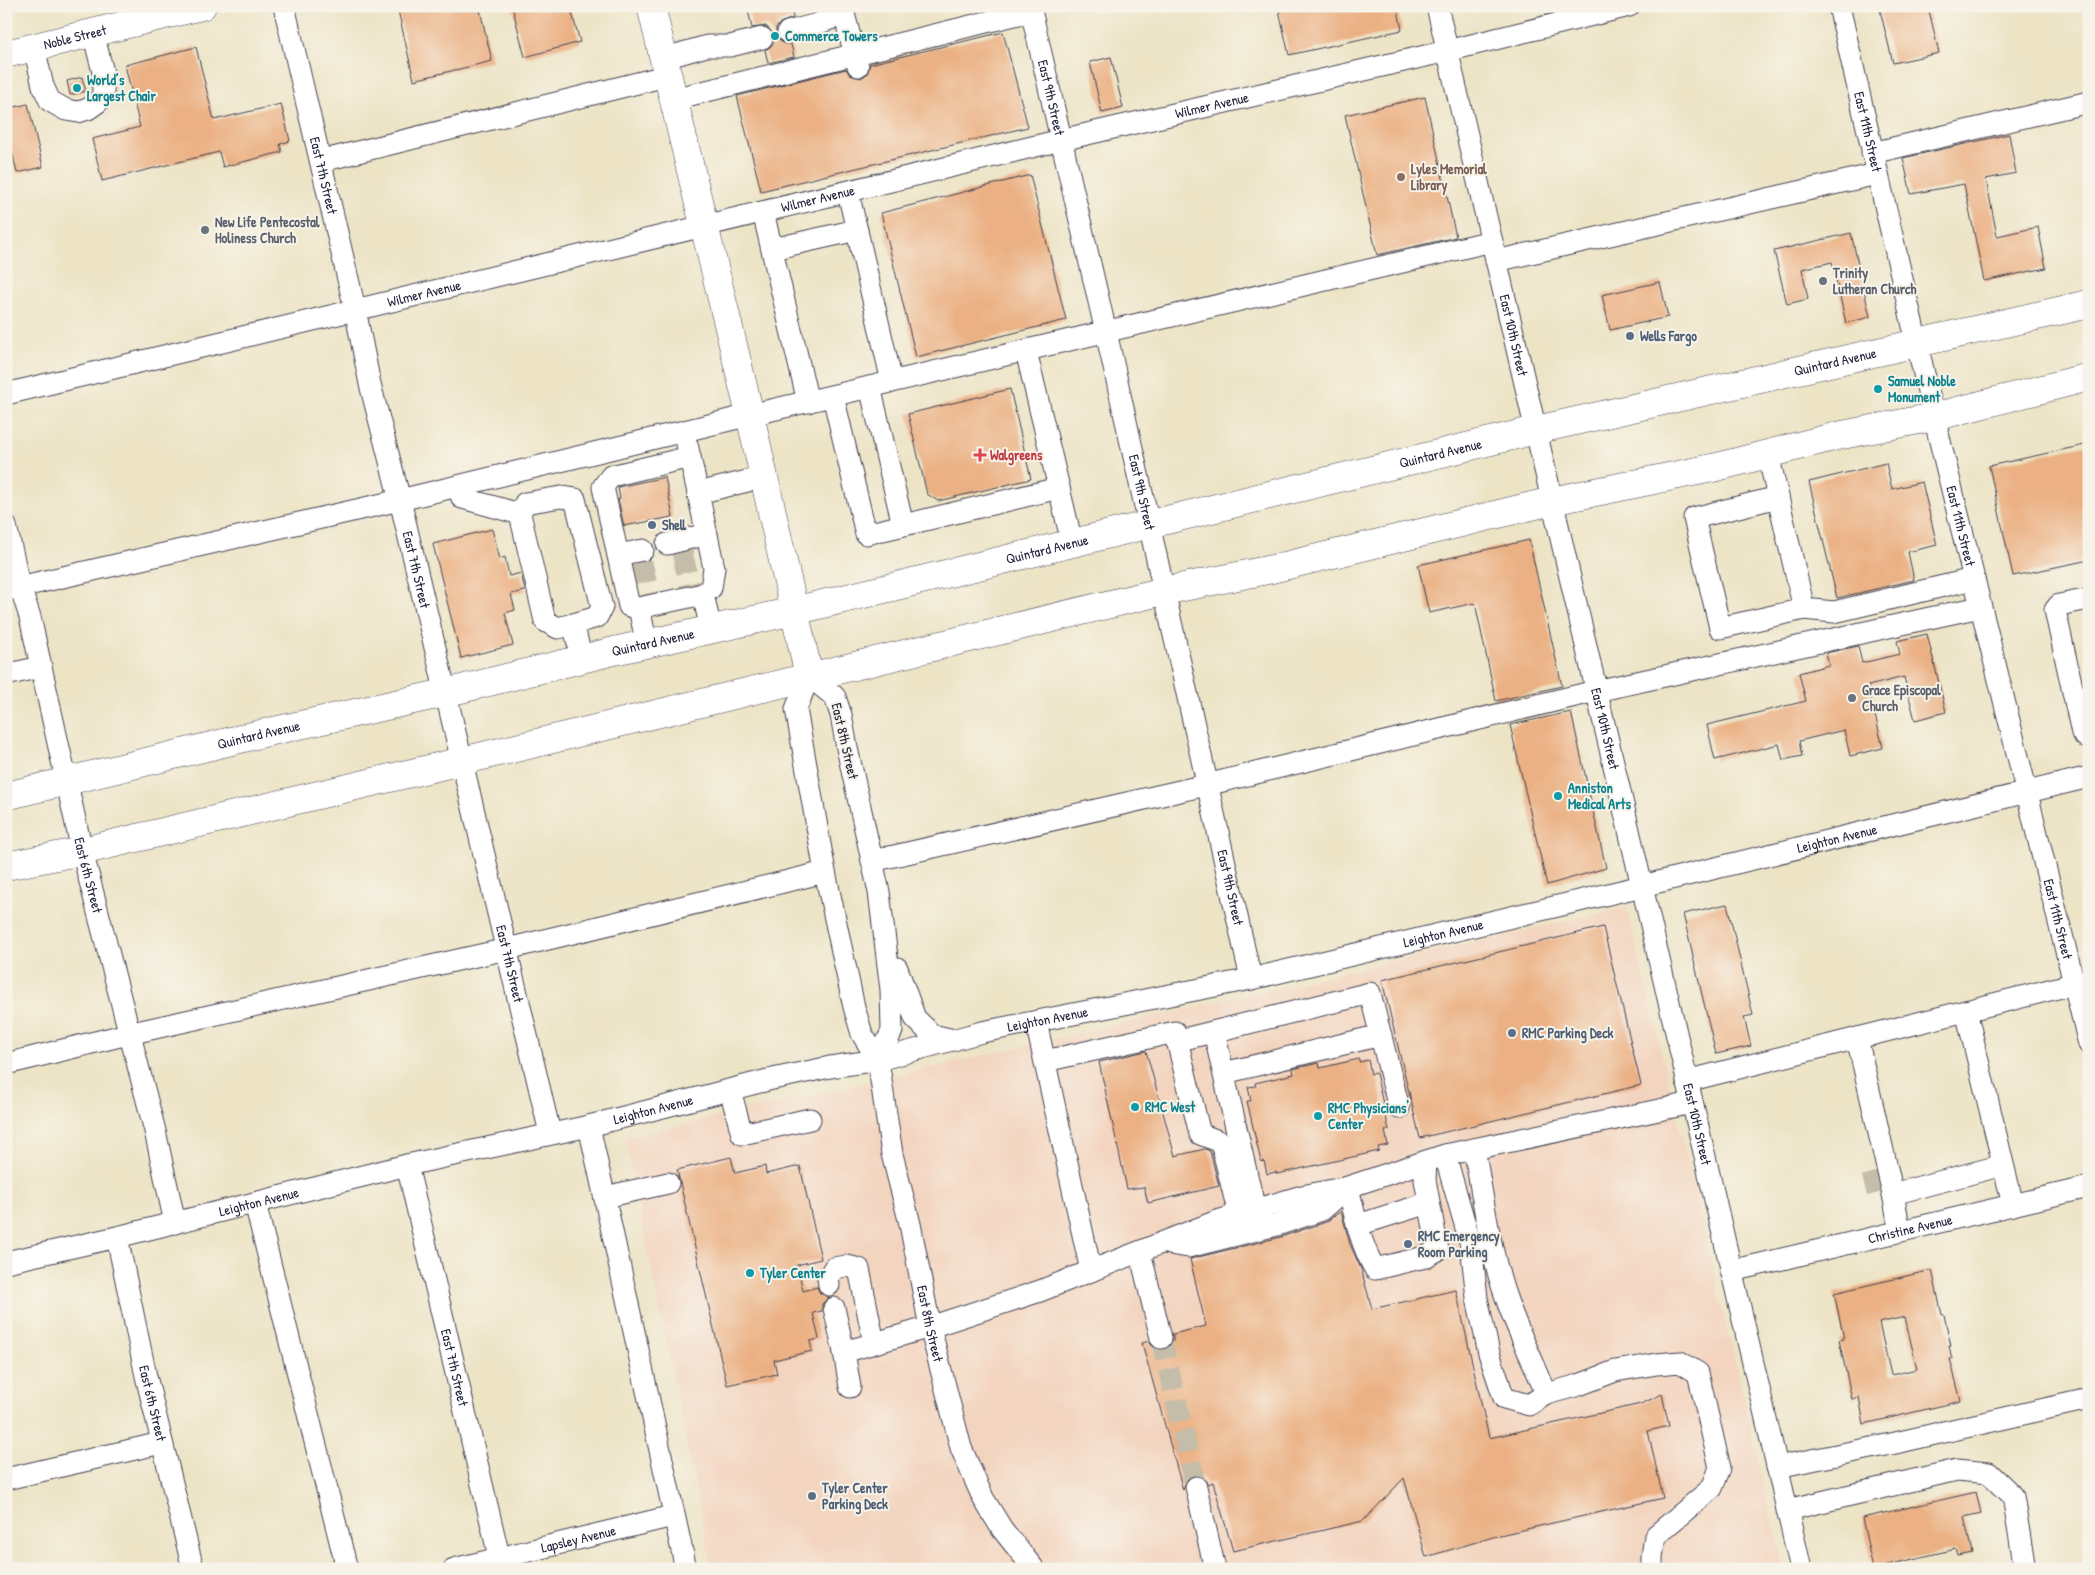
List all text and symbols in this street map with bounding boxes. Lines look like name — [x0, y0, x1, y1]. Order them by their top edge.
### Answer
street label: Noble Street — [41, 20, 108, 53]
place label: Commerce Towers — [785, 26, 878, 45]
marker: Commerce Towers — [769, 30, 781, 42]
street label: East 9th Street — [1034, 58, 1070, 137]
place label: World’s Largest Chair — [87, 70, 156, 107]
marker: World’s Largest Chair — [71, 82, 83, 94]
street label: Wilmer Avenue — [1173, 87, 1251, 122]
street label: East 11th Street — [1850, 90, 1887, 174]
street label: East 7th Street — [306, 135, 342, 216]
place label: Lyles Memorial Library — [1411, 159, 1487, 196]
marker: Lyles Memorial Library — [1395, 171, 1407, 183]
street label: Wilmer Avenue — [779, 180, 857, 216]
place label: New Life Pentecostal Holiness Church — [215, 212, 320, 247]
marker: New Life Pentecostal Holiness Church — [199, 224, 211, 236]
place label: Trinity Lutheran Church — [1832, 263, 1916, 298]
street label: Wilmer Avenue — [385, 275, 463, 311]
marker: Trinity Lutheran Church — [1817, 275, 1829, 287]
street label: East 10th Street — [1495, 292, 1533, 378]
place label: Wells Fargo — [1640, 326, 1697, 347]
marker: Wells Fargo — [1624, 330, 1636, 342]
street label: Quintard Avenue — [1792, 343, 1879, 380]
place label: Samuel Noble Monument — [1888, 371, 1956, 406]
marker: Samuel Noble Monument — [1872, 383, 1884, 395]
street label: Quintard Avenue — [1397, 433, 1484, 472]
place label: Walgreens — [990, 445, 1043, 466]
marker: Walgreens — [974, 449, 986, 461]
street label: East 9th Street — [1125, 453, 1160, 532]
street label: East 11th Street — [1942, 484, 1980, 568]
place label: Shell — [662, 515, 687, 534]
marker: Shell — [646, 519, 658, 531]
street label: East 7th Street — [399, 529, 435, 610]
street label: Quintard Avenue — [1004, 529, 1091, 568]
street label: Quintard Avenue — [610, 623, 696, 660]
place label: Grace Episcopal Church — [1862, 680, 1941, 715]
street label: East 10th Street — [1587, 686, 1625, 771]
marker: Grace Episcopal Church — [1846, 692, 1858, 704]
street label: East 8th Street — [827, 701, 864, 781]
street label: Quintard Avenue — [215, 715, 302, 753]
place label: Anniston Medical Arts — [1568, 778, 1631, 813]
marker: Anniston Medical Arts — [1552, 790, 1564, 802]
street label: Leighton Avenue — [1795, 819, 1879, 857]
street label: East 6th Street — [70, 836, 108, 915]
street label: East 9th Street — [1213, 848, 1249, 927]
street label: East 11th Street — [2040, 877, 2078, 961]
street label: Leighton Avenue — [1401, 914, 1486, 951]
street label: East 7th Street — [492, 923, 529, 1004]
street label: Leighton Avenue — [1006, 1001, 1090, 1036]
place label: RMC Parking Deck — [1522, 1023, 1614, 1044]
marker: RMC Parking Deck — [1506, 1027, 1518, 1039]
street label: East 10th Street — [1679, 1081, 1717, 1167]
street label: Leighton Avenue — [611, 1090, 695, 1128]
place label: RMC West — [1145, 1097, 1196, 1116]
place label: RMC Physicians' Center — [1328, 1098, 1409, 1133]
marker: RMC West — [1129, 1101, 1141, 1113]
marker: RMC Physicians' Center — [1312, 1110, 1324, 1122]
street label: Leighton Avenue — [217, 1182, 301, 1220]
street label: Christine Avenue — [1866, 1209, 1955, 1248]
place label: RMC Emergency Room Parking — [1418, 1226, 1500, 1263]
marker: RMC Emergency Room Parking — [1402, 1238, 1414, 1250]
place label: Tyler Center — [759, 1263, 826, 1284]
marker: Tyler Center — [744, 1267, 756, 1279]
street label: East 8th Street — [913, 1284, 949, 1364]
street label: East 7th Street — [437, 1327, 473, 1408]
street label: East 6th Street — [135, 1364, 172, 1443]
place label: Tyler Center Parking Deck — [821, 1478, 888, 1515]
marker: Tyler Center Parking Deck — [806, 1490, 818, 1502]
street label: Lapsley Avenue — [539, 1520, 618, 1557]

